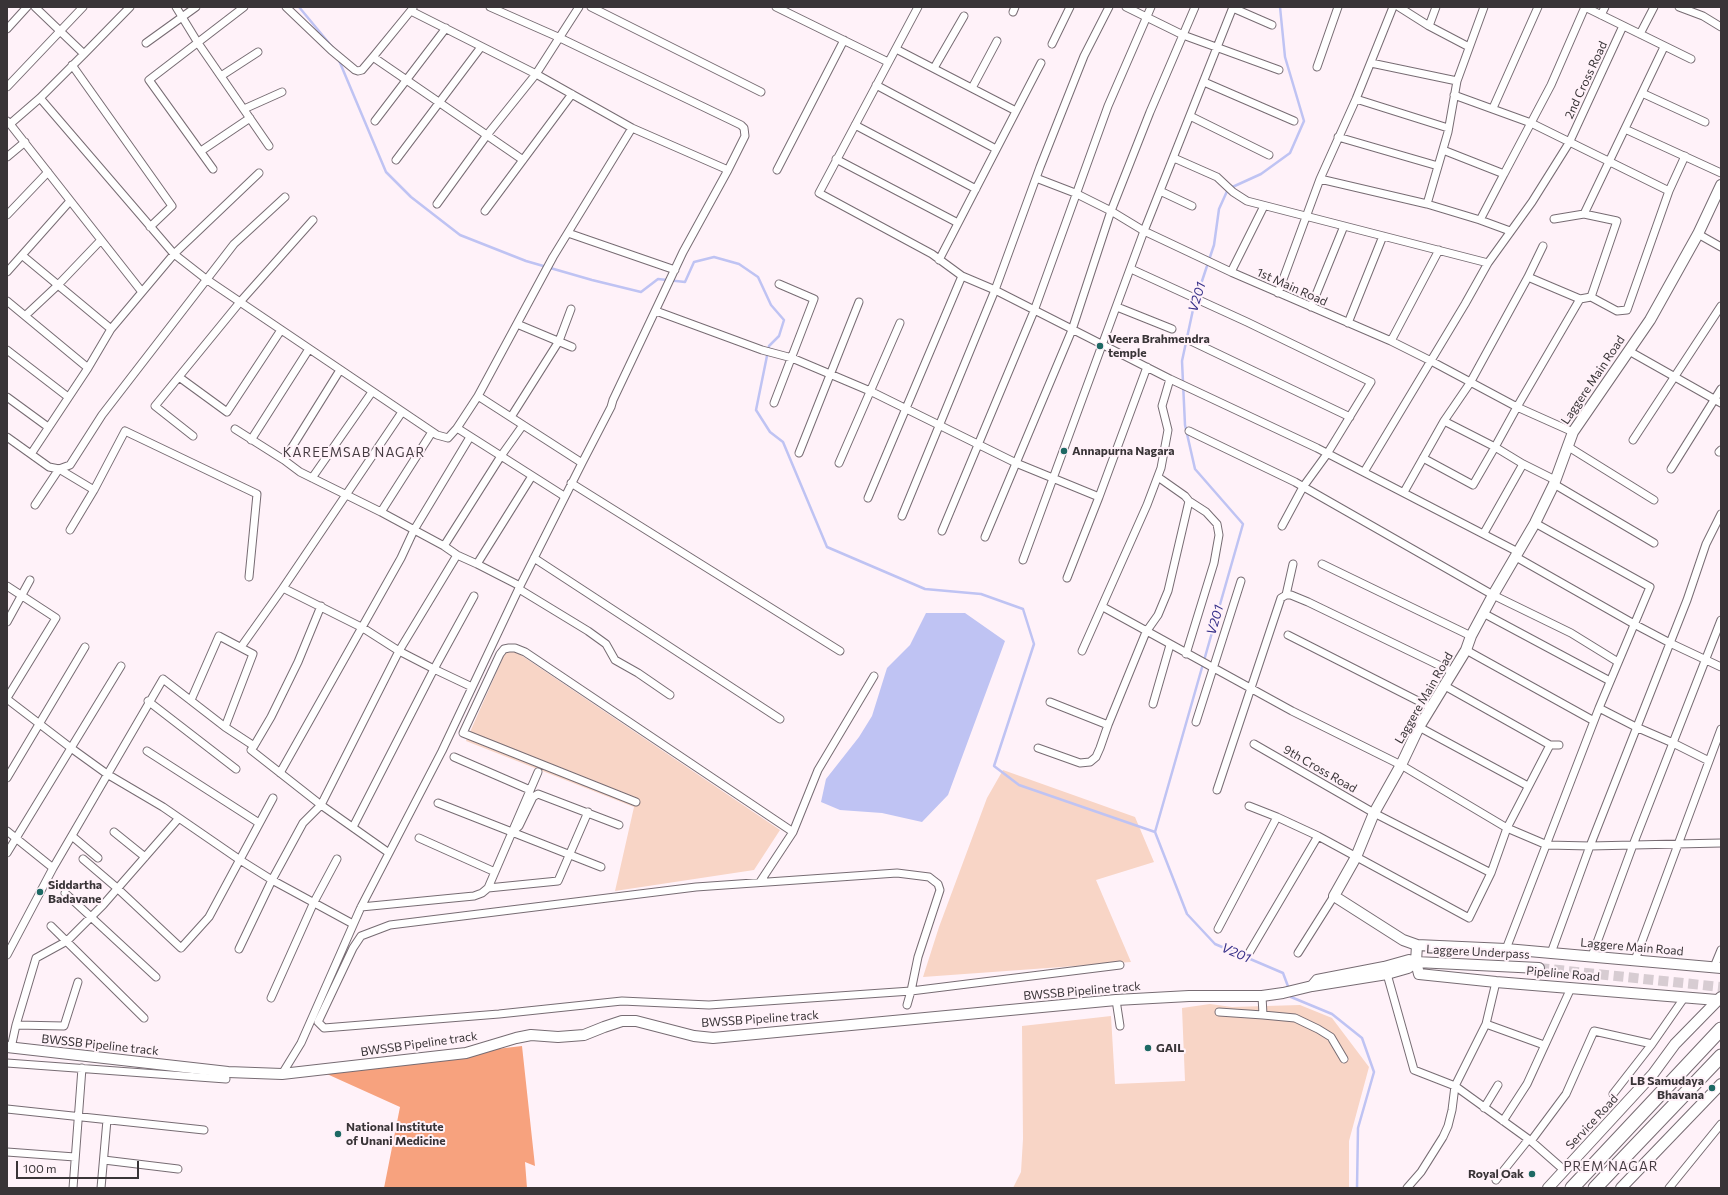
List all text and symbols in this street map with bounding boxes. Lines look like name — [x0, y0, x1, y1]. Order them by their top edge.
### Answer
street label: 2nd Cross Road — [1562, 39, 1610, 121]
street label: 1st Main Road — [1254, 265, 1330, 309]
water label: V201 — [1185, 280, 1209, 314]
place label: Veera Brahmendra temple — [1108, 332, 1210, 360]
street label: Laggere Main Road — [1558, 333, 1628, 427]
marker: Veera Brahmendra temple — [1095, 341, 1105, 351]
place label: Annapurna Nagara — [1072, 444, 1175, 458]
district label: KAREEMSAB NAGAR — [283, 445, 425, 461]
marker: Annapurna Nagara — [1059, 446, 1069, 456]
water label: V201 — [1203, 603, 1227, 637]
street label: Laggere Main Road — [1392, 650, 1456, 746]
street label: 9th Cross Road — [1281, 742, 1359, 796]
place label: Siddartha Badavane — [48, 878, 102, 906]
marker: Siddartha Badavane — [35, 887, 45, 897]
street label: Laggere Main Road — [1580, 935, 1684, 959]
water label: V201 — [1219, 940, 1253, 966]
street label: Laggere Underpass — [1426, 942, 1530, 962]
street label: Pipeline Road — [1526, 964, 1600, 984]
street label: BWSSB Pipeline track — [1023, 979, 1141, 1003]
street label: BWSSB Pipeline track — [701, 1008, 819, 1030]
street label: BWSSB Pipeline track — [360, 1029, 478, 1059]
street label: BWSSB Pipeline track — [41, 1032, 159, 1058]
place label: GAIL — [1156, 1041, 1184, 1055]
marker: GAIL — [1143, 1043, 1153, 1053]
place label: LB Samudaya Bhavana — [1630, 1074, 1704, 1102]
marker: LB Samudaya Bhavana — [1707, 1083, 1717, 1093]
street label: Service Road — [1563, 1091, 1621, 1153]
place label: National Institute of Unani Medicine — [346, 1120, 445, 1148]
marker: National Institute of Unani Medicine — [333, 1129, 343, 1139]
scale bar — [18, 1153, 141, 1179]
district label: PREM NAGAR — [1563, 1159, 1659, 1175]
text: 100 m — [23, 1161, 57, 1175]
place label: Royal Oak — [1468, 1167, 1524, 1181]
marker: Royal Oak — [1527, 1169, 1537, 1179]

